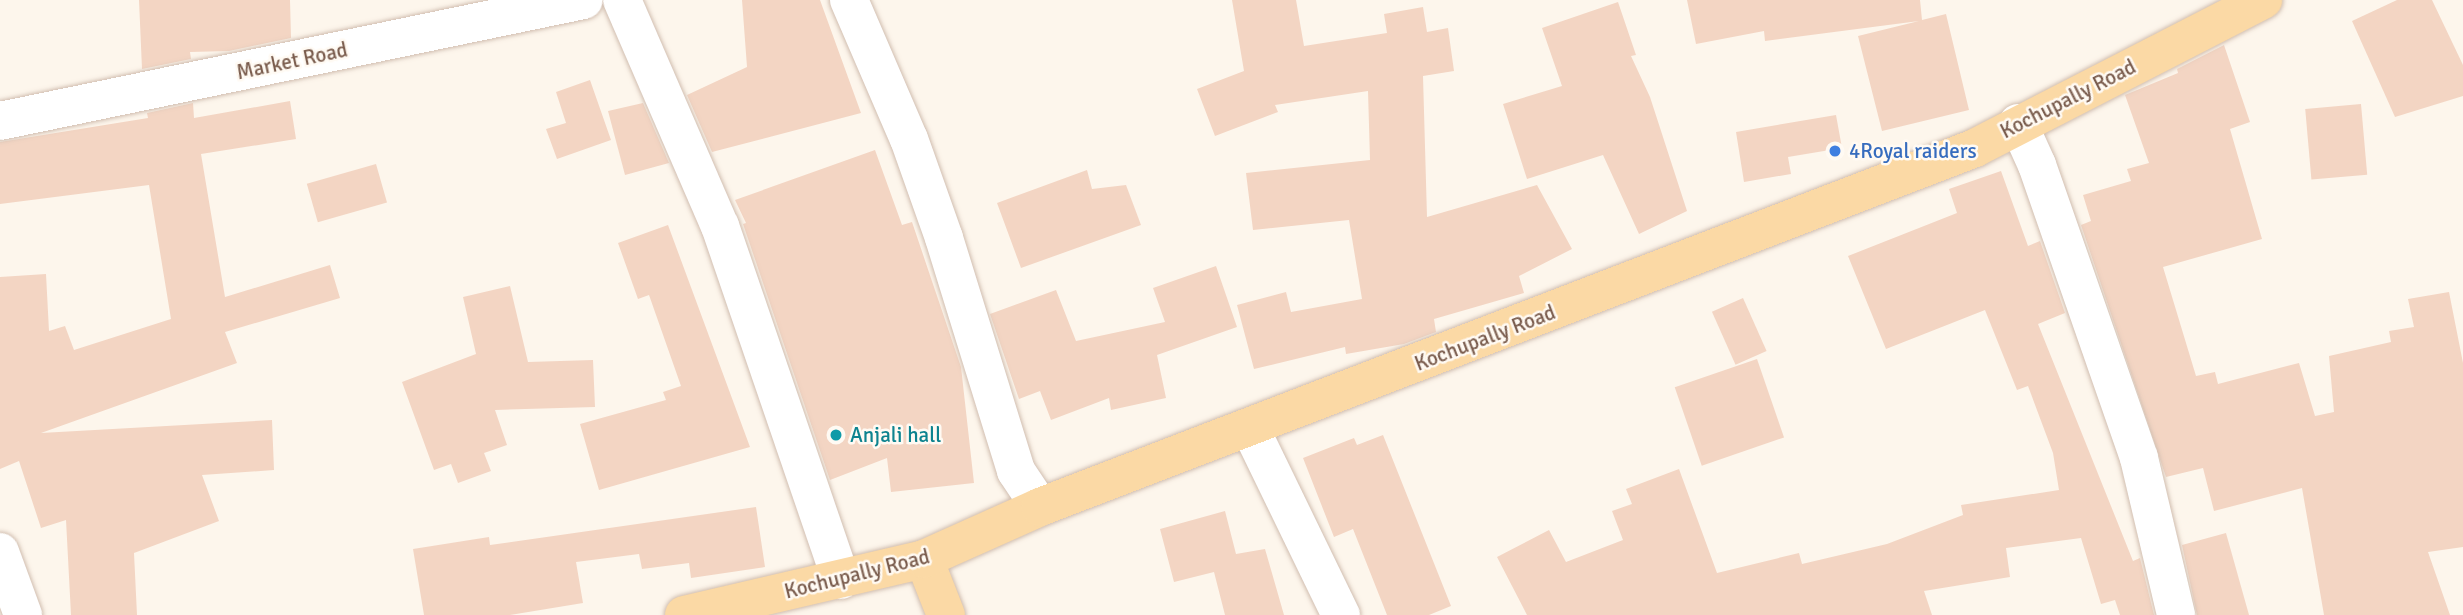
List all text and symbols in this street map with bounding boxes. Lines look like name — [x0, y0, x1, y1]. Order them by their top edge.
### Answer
street label: Market Road — [234, 37, 350, 85]
street label: Kochupally Road — [1996, 54, 2140, 144]
place label: 4Royal raiders — [1849, 138, 1977, 164]
marker: 4Royal raiders — [1827, 143, 1843, 159]
street label: Kochupally Road — [1411, 300, 1559, 376]
place label: Anjali hall — [850, 422, 941, 448]
marker: Anjali hall — [828, 427, 844, 443]
street label: Kochupally Road — [782, 544, 932, 604]

